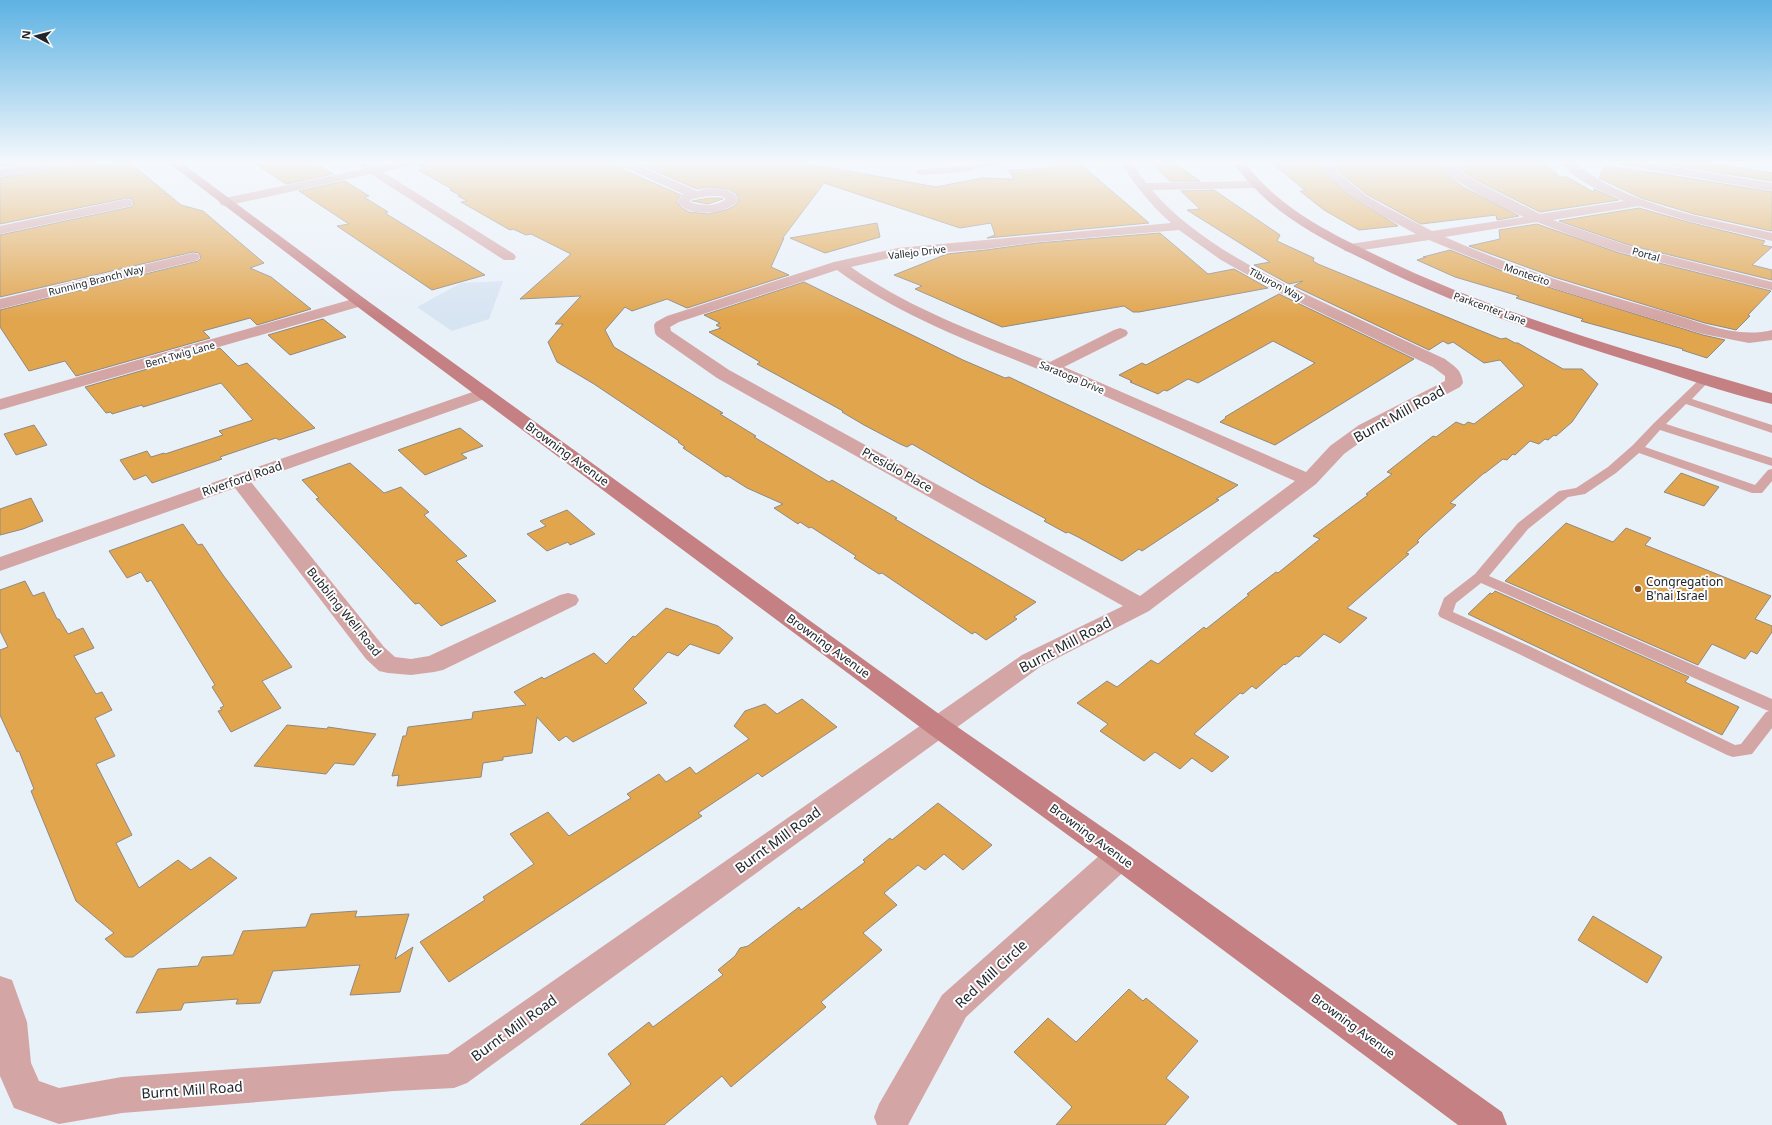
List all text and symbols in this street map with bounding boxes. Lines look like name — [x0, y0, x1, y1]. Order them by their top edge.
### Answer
north arrow — [16, 16, 56, 56]
text: N — [18, 29, 34, 40]
street label: Vallejo Drive — [887, 241, 947, 262]
street label: Portal — [1631, 243, 1661, 265]
street label: Montecito — [1502, 260, 1552, 288]
street label: Running Branch Way — [47, 261, 146, 299]
street label: Tiburon Way — [1247, 264, 1306, 304]
street label: Parkcenter Lane — [1452, 288, 1529, 328]
street label: Bent Twig Lane — [144, 337, 217, 371]
street label: Saratoga Drive — [1037, 357, 1107, 397]
street label: Burnt Mill Road — [1350, 381, 1448, 447]
street label: Browning Avenue — [522, 417, 613, 490]
street label: Presidio Place — [859, 443, 936, 496]
street label: Riverford Road — [199, 457, 284, 500]
street label: Bubbling Well Road — [303, 564, 386, 660]
place label: Congregation B'nai Israel — [1646, 573, 1723, 604]
marker: Congregation B'nai Israel — [1633, 584, 1643, 594]
street label: Browning Avenue — [783, 609, 874, 682]
street label: Burnt Mill Road — [1015, 612, 1114, 677]
street label: Browning Avenue — [1046, 799, 1137, 872]
street label: Burnt Mill Road — [731, 802, 824, 877]
street label: Red Mill Circle — [950, 935, 1031, 1012]
street label: Browning Avenue — [1308, 989, 1399, 1062]
street label: Burnt Mill Road — [467, 990, 560, 1065]
street label: Burnt Mill Road — [141, 1076, 243, 1103]

